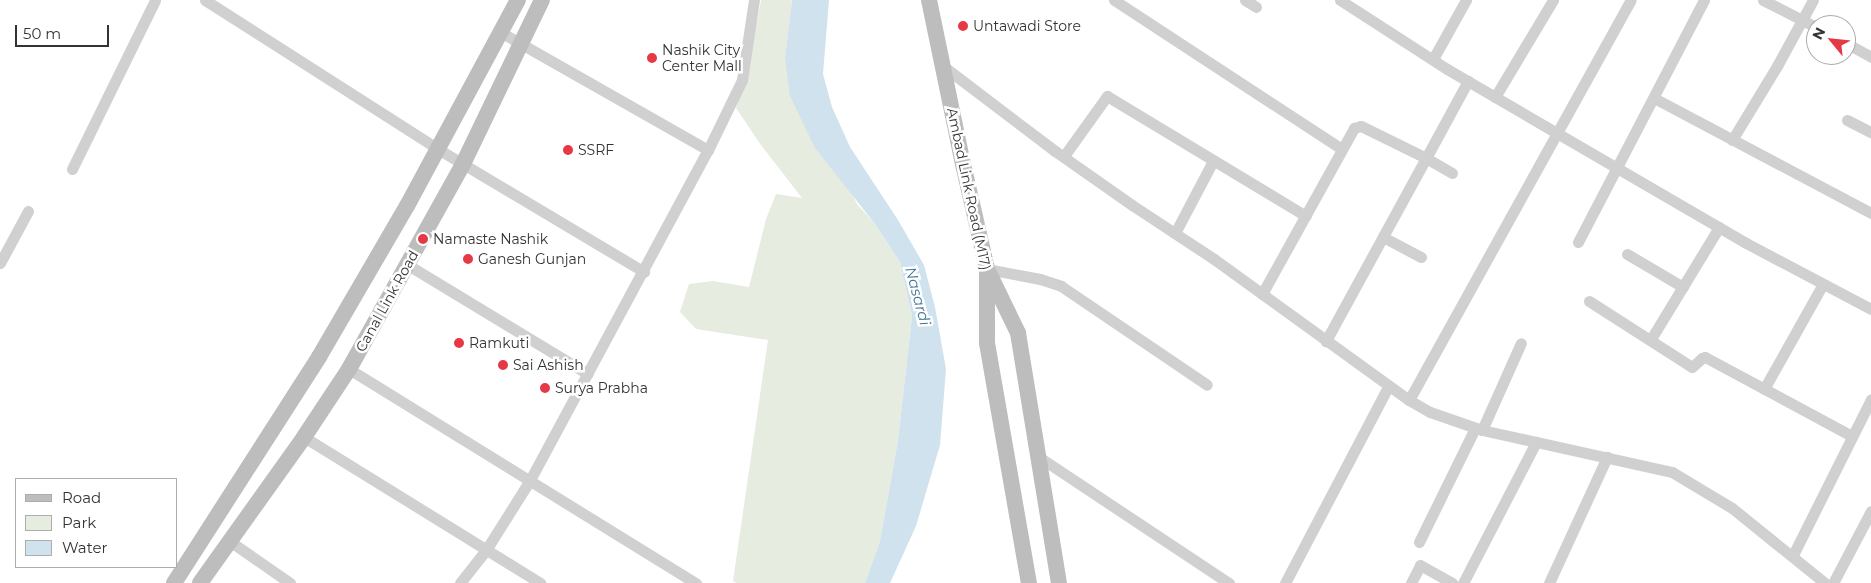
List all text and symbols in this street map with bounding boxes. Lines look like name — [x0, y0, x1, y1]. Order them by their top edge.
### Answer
scale bar — [18, 15, 111, 47]
north arrow — [1806, 15, 1856, 65]
place label: Untawadi Store — [973, 18, 1081, 34]
marker: Untawadi Store — [957, 20, 969, 32]
text: 50 m — [23, 24, 61, 43]
text: N — [1808, 24, 1829, 43]
place label: Nashik City Center Mall — [662, 42, 742, 74]
marker: Nashik City Center Mall — [646, 52, 658, 64]
street label: Ambad Link Road (M17) — [944, 106, 994, 272]
place label: SSRF — [578, 142, 614, 158]
marker: SSRF — [562, 144, 574, 156]
place label: Namaste Nashik — [433, 231, 548, 247]
marker: Namaste Nashik — [417, 233, 429, 245]
street label: Canal Link Road — [352, 247, 422, 355]
place label: Ganesh Gunjan — [478, 251, 586, 267]
marker: Ganesh Gunjan — [462, 253, 474, 265]
water label: Nasardi — [902, 265, 934, 327]
place label: Ramkuti — [469, 335, 529, 351]
marker: Ramkuti — [453, 337, 465, 349]
place label: Sai Ashish — [513, 357, 584, 373]
marker: Sai Ashish — [497, 359, 509, 371]
place label: Surya Prabha — [555, 380, 648, 396]
marker: Surya Prabha — [539, 382, 551, 394]
legend — [15, 478, 178, 568]
text: Road — [62, 488, 101, 507]
text: Park — [62, 513, 96, 532]
text: Water — [62, 538, 108, 557]

